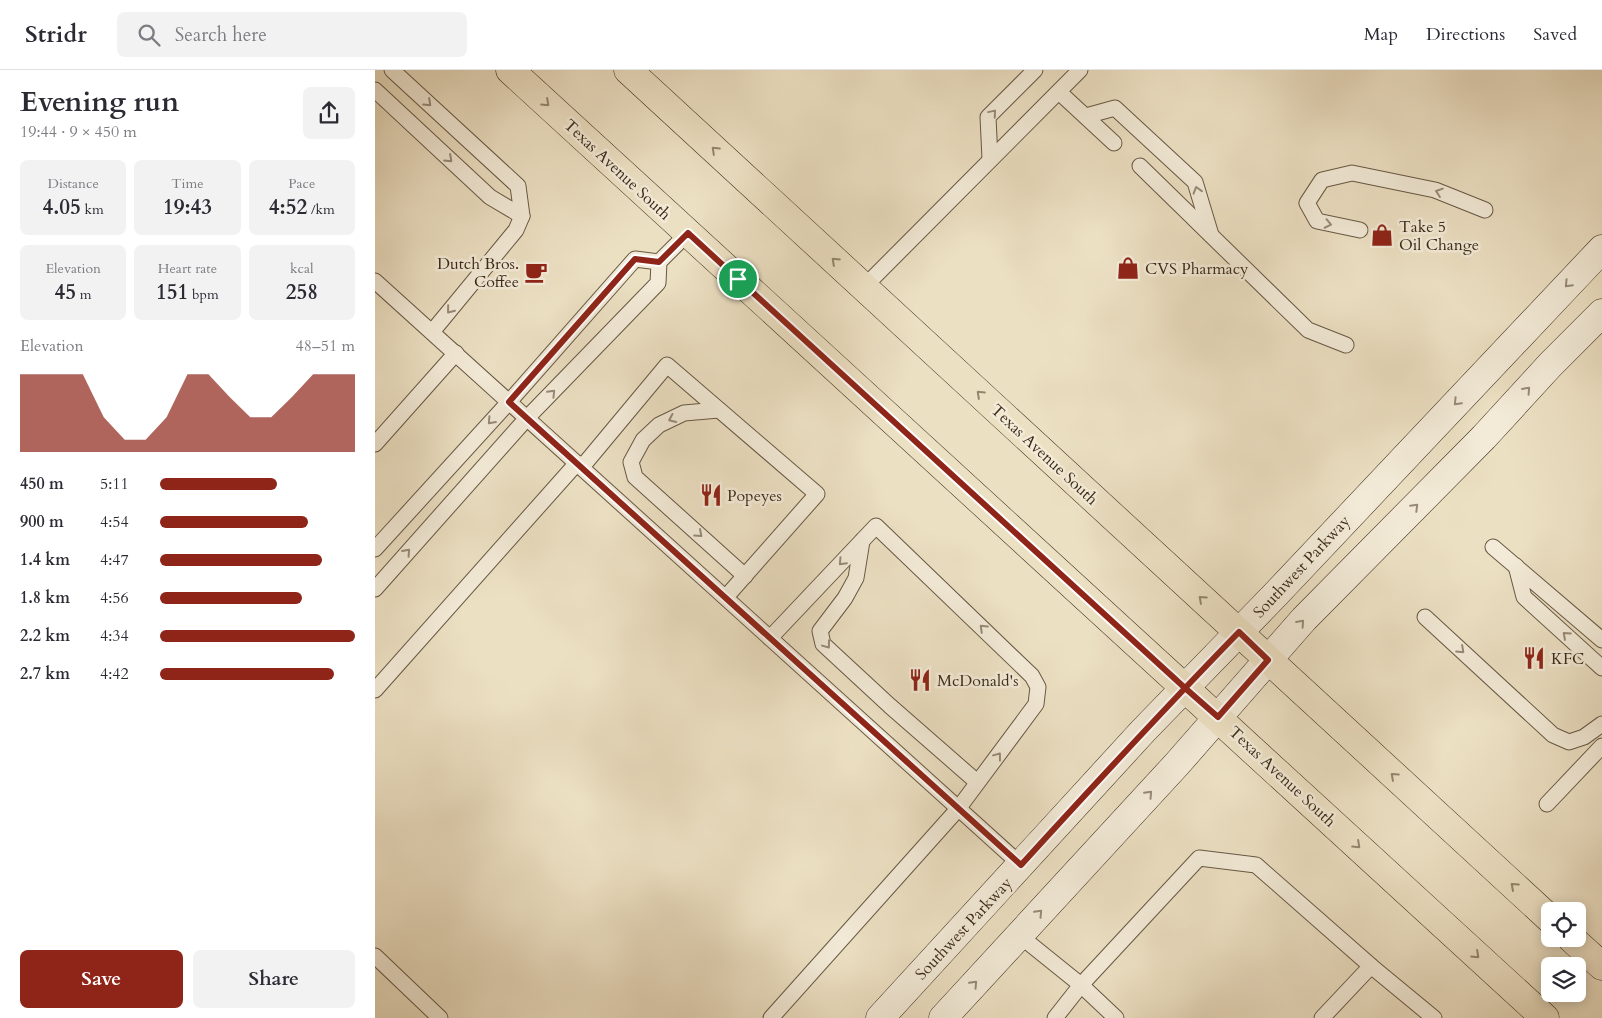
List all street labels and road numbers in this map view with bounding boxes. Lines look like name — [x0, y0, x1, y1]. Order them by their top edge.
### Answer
street label: Texas Avenue South — [559, 114, 676, 225]
street label: Texas Avenue South — [986, 399, 1103, 510]
street label: Southwest Parkway — [1248, 510, 1356, 623]
street label: Texas Avenue South — [1224, 721, 1341, 832]
street label: Southwest Parkway — [910, 872, 1018, 985]

